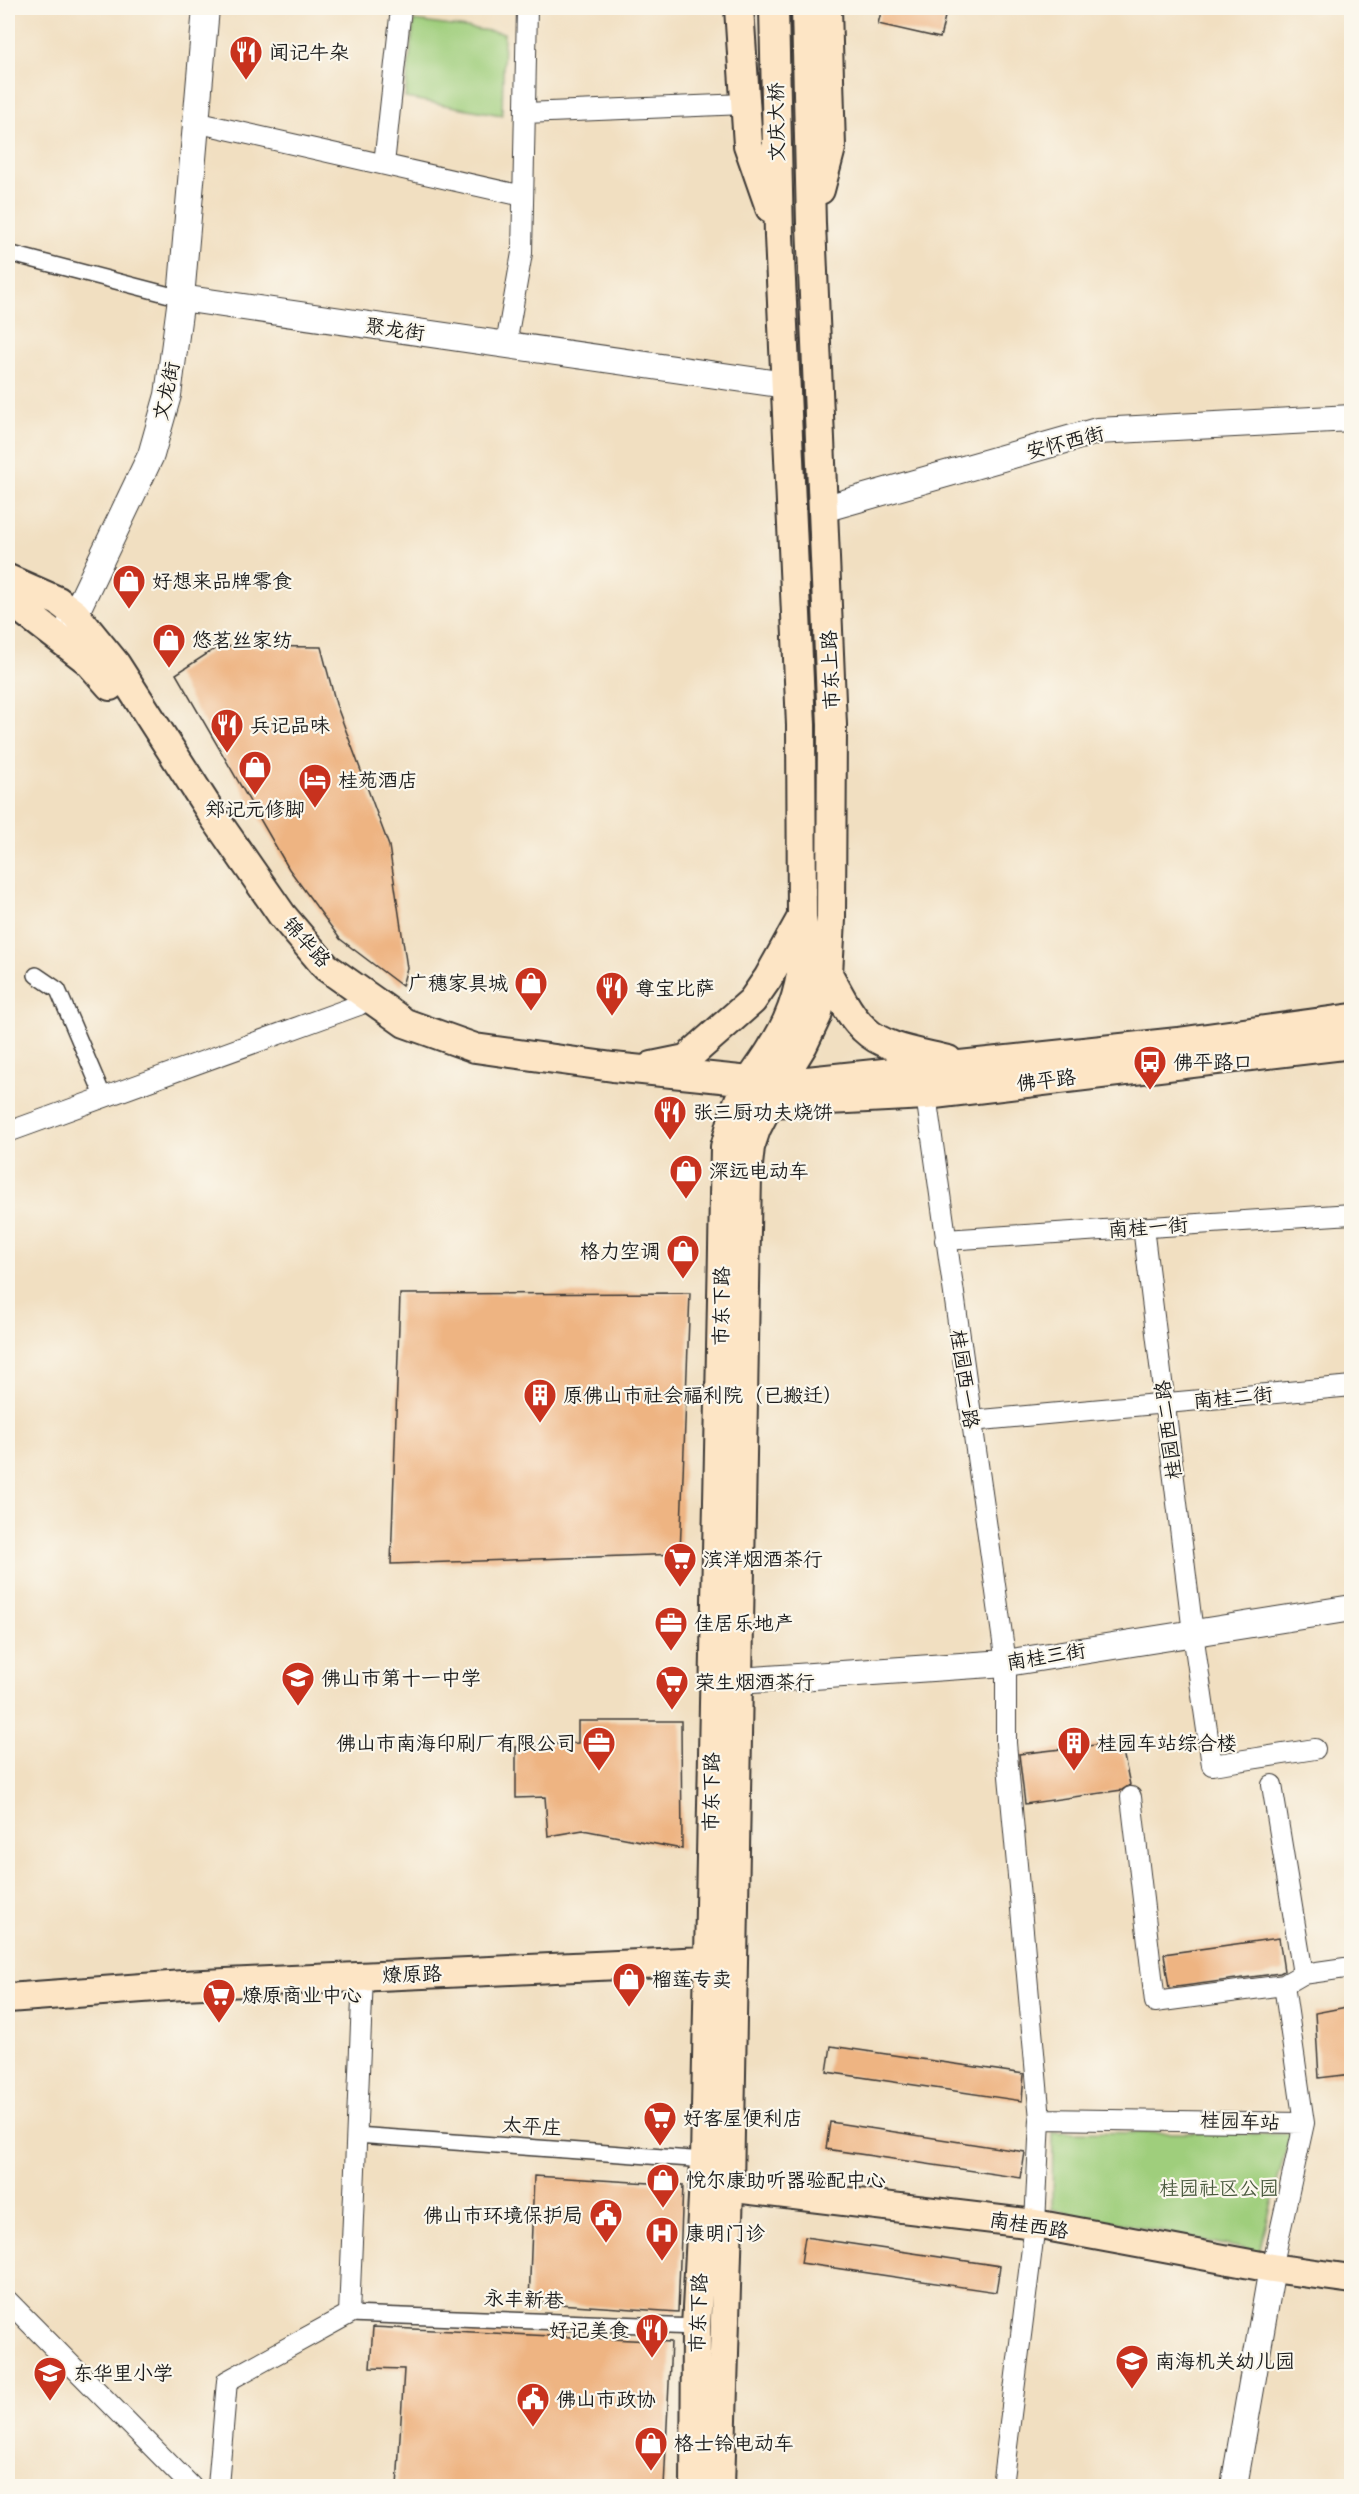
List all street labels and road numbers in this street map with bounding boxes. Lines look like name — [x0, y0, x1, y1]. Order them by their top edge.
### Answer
street label: 文庆大桥 — [762, 82, 792, 162]
street label: 聚龙街 — [363, 312, 427, 348]
street label: 文龙街 — [147, 359, 187, 423]
street label: 安怀西街 — [1023, 420, 1107, 466]
street label: 市东上路 — [816, 629, 846, 710]
street label: 锦华路 — [276, 911, 337, 975]
street label: 佛平路 — [1015, 1063, 1079, 1099]
street label: 南桂一街 — [1107, 1211, 1189, 1245]
street label: 市东下路 — [707, 1265, 737, 1346]
street label: 桂园西一路 — [943, 1328, 985, 1432]
street label: 桂园西二路 — [1149, 1378, 1189, 1481]
street label: 南桂二街 — [1192, 1381, 1274, 1415]
street label: 南桂三街 — [1004, 1637, 1088, 1677]
street label: 市东下路 — [697, 1751, 727, 1832]
street label: 燎原路 — [382, 1960, 444, 1990]
street label: 桂园车站 — [1200, 2107, 1280, 2137]
street label: 太平庄 — [501, 2111, 563, 2143]
street label: 南桂西路 — [987, 2206, 1072, 2246]
street label: 市东下路 — [684, 2272, 714, 2353]
street label: 永丰新巷 — [484, 2285, 565, 2315]

